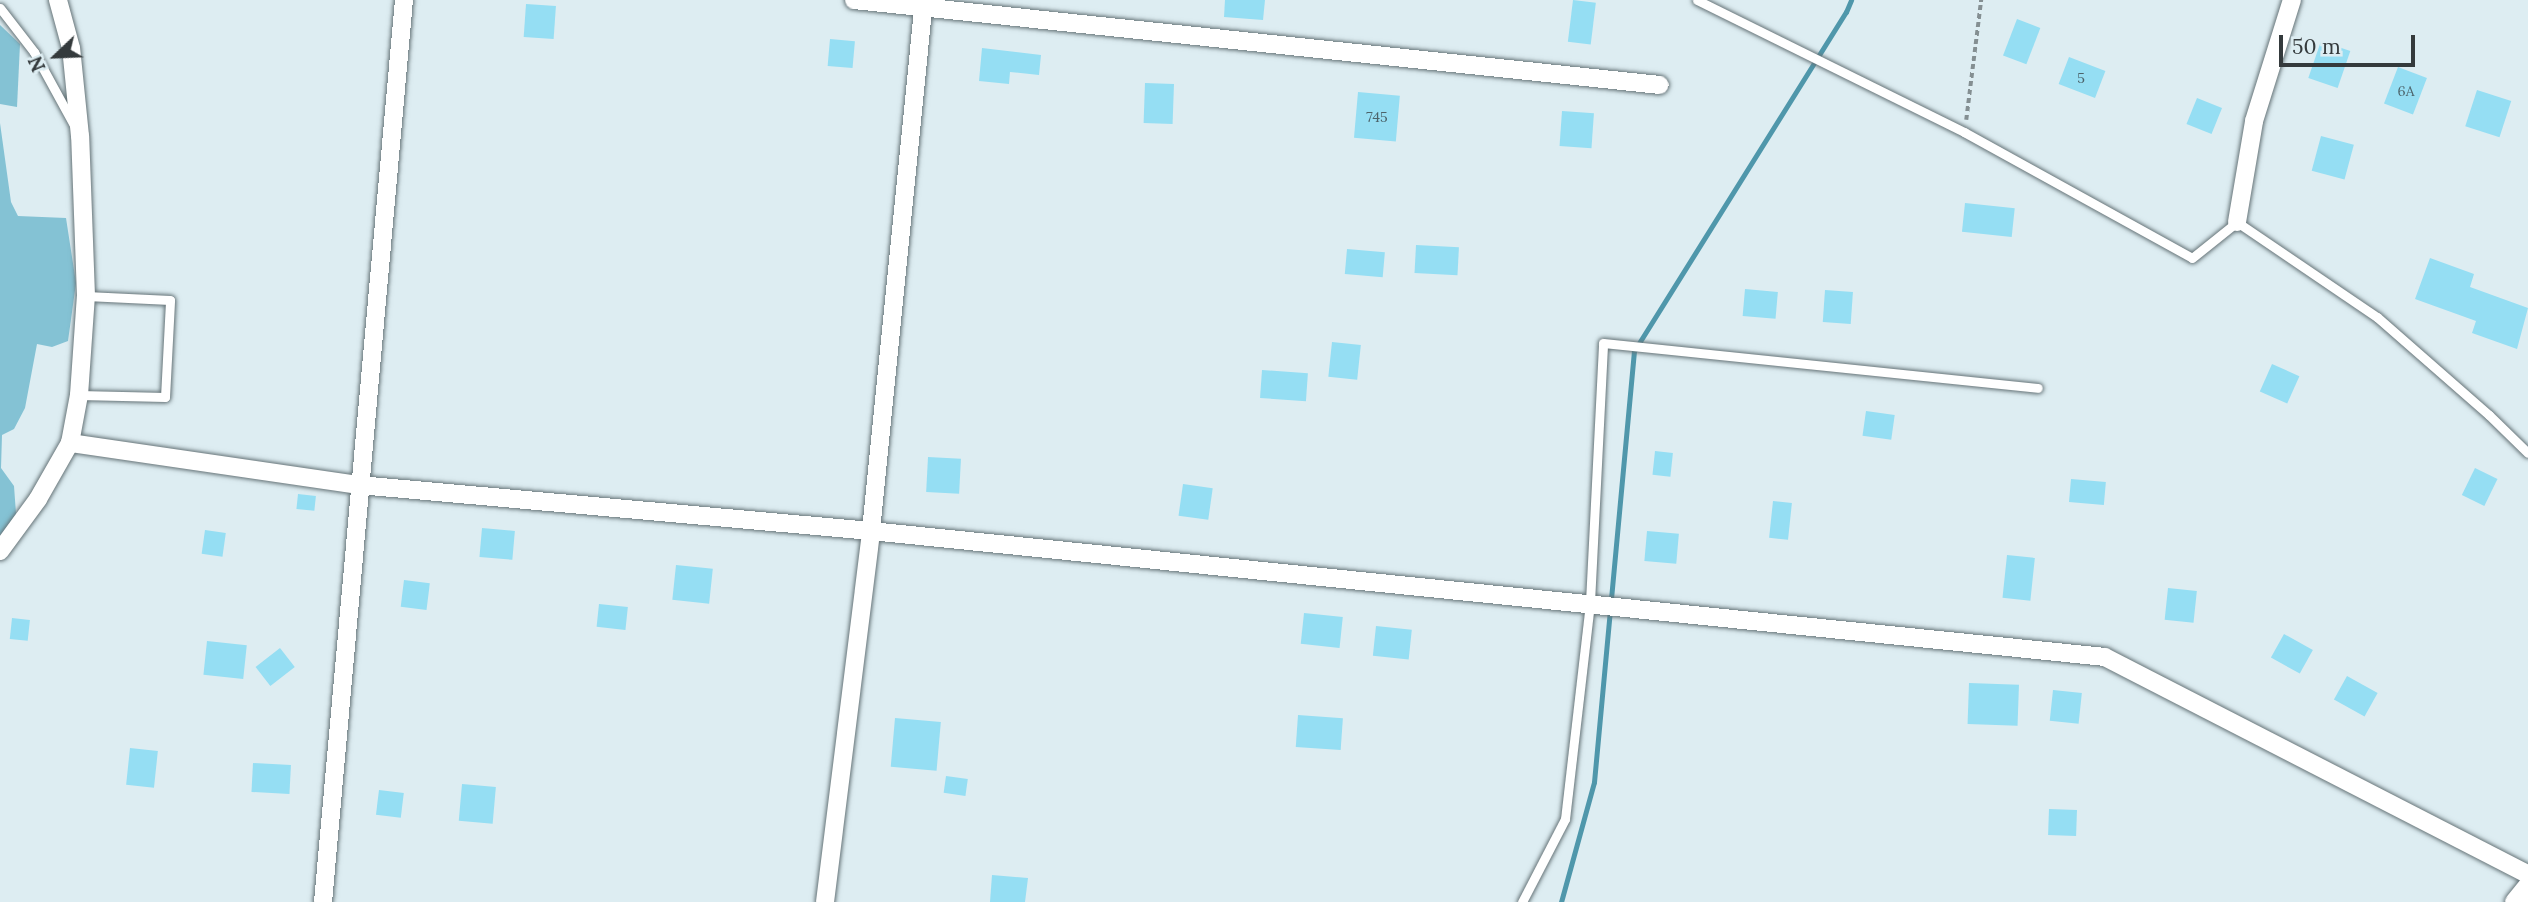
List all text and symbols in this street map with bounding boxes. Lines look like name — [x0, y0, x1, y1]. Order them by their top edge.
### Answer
north arrow — [21, 21, 91, 91]
scale bar — [2283, 21, 2420, 65]
text: 50 m — [2292, 33, 2341, 60]
text: N — [23, 53, 51, 76]
house number: 5 — [2077, 70, 2085, 86]
house number: 6А — [2398, 83, 2414, 99]
house number: 745 — [1366, 109, 1388, 125]

